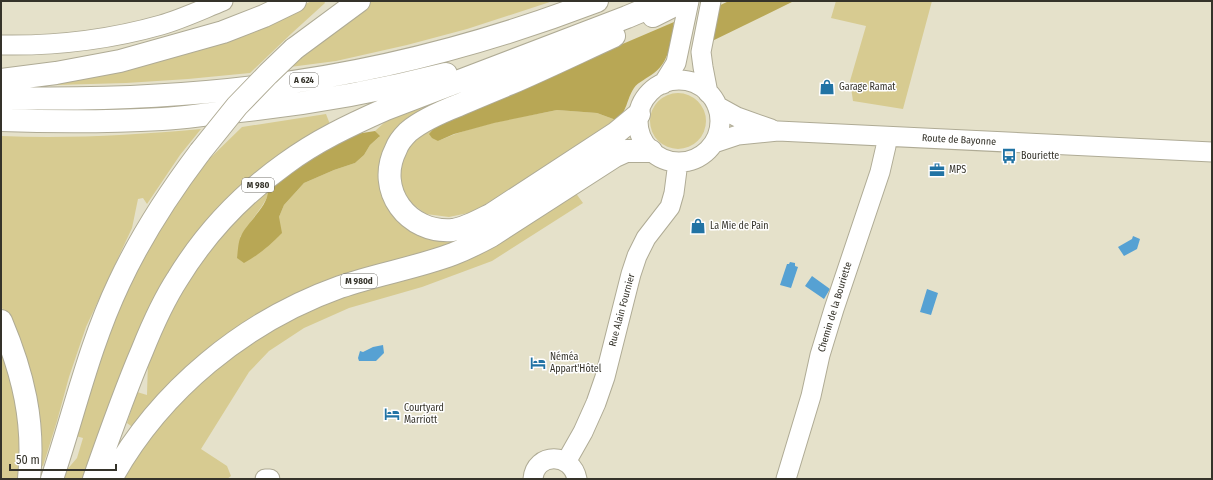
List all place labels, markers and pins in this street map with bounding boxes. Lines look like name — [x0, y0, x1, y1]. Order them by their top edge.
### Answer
shop icon: Garage Ramat — [818, 78, 836, 96]
place label: Garage Ramat — [839, 81, 896, 93]
bus stop icon: Bouriette — [1000, 147, 1018, 165]
place label: Bouriette — [1021, 150, 1059, 162]
office icon: MPS — [928, 161, 946, 179]
place label: MPS — [949, 164, 966, 176]
shop icon: La Mie de Pain — [689, 217, 707, 235]
place label: La Mie de Pain — [710, 220, 769, 232]
place label: Néméa Appart'Hôtel — [550, 351, 602, 375]
hotel icon: Néméa Appart'Hôtel — [529, 354, 547, 372]
place label: Courtyard Marriott — [404, 402, 444, 426]
hotel icon: Courtyard Marriott — [383, 405, 401, 423]

